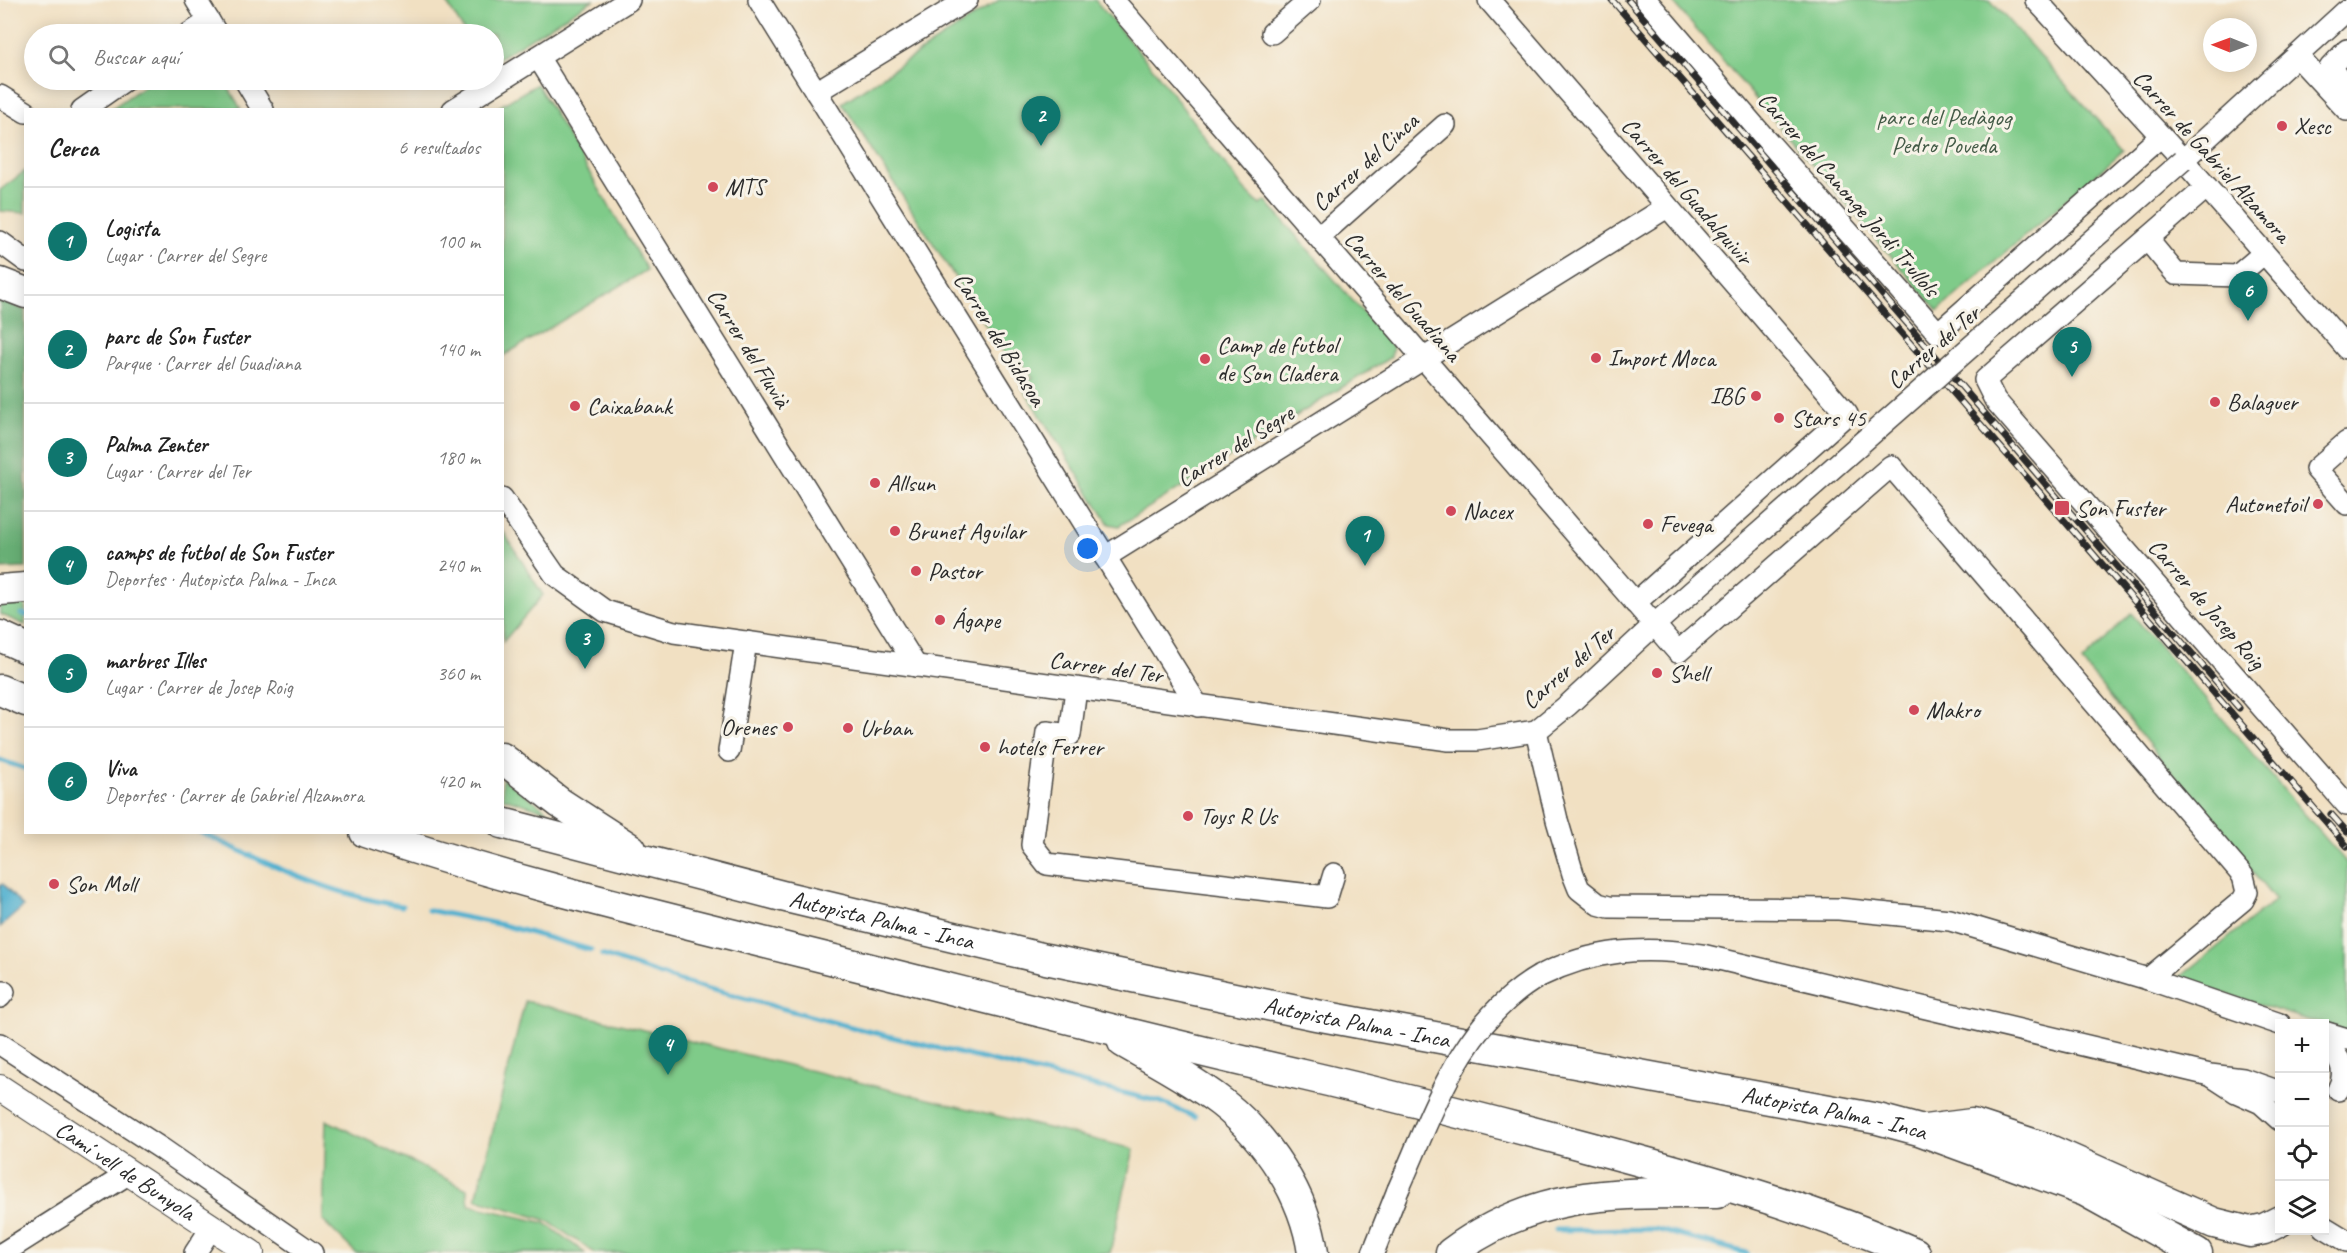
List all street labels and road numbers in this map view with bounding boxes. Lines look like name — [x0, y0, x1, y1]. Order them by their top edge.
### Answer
street label: Carrer de Gabriel Alzamora — [2126, 63, 2299, 250]
street label: Carrer del Canonge Jordi Trullols — [1752, 85, 1948, 304]
street label: Carrer del Cinca — [1305, 105, 1426, 218]
street label: Carrer del Guadalquivir — [1615, 111, 1761, 273]
street label: Carrer del Guadiana — [1338, 224, 1469, 369]
street label: Carrer del Bidasoa — [947, 267, 1054, 413]
street label: Carrer del Fluvià — [700, 283, 798, 415]
street label: Carrer del Ter — [1880, 297, 1988, 396]
street label: Carrer del Segre — [1171, 397, 1301, 494]
street label: Carrer de Josep Roig — [2142, 532, 2273, 677]
street label: Carrer del Ter — [1515, 617, 1623, 716]
street label: Carrer del Ter — [1048, 644, 1167, 690]
street label: Autopista Palma - Inca — [787, 883, 979, 957]
street label: Autopista Palma - Inca — [1261, 990, 1454, 1055]
street label: Autopista Palma - Inca — [1739, 1079, 1933, 1147]
street label: Camí vell de Bunyola — [50, 1114, 202, 1228]

